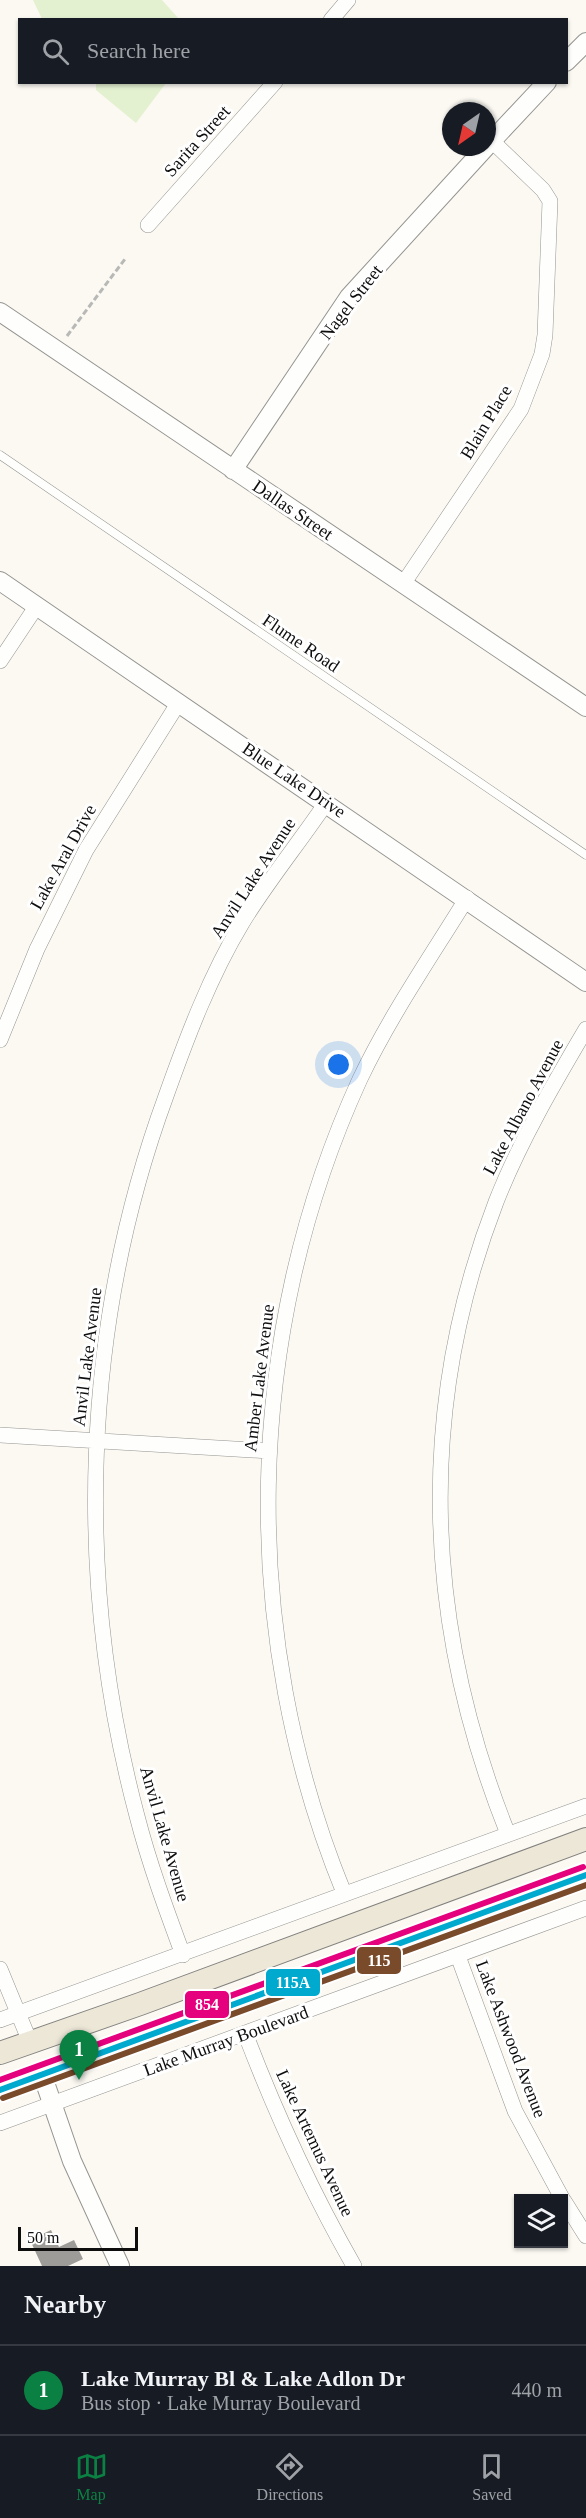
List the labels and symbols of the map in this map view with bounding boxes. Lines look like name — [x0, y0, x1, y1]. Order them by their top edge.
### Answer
street label: Sarita Street — [160, 101, 234, 181]
north arrow — [442, 102, 496, 156]
street label: Nagel Street — [316, 261, 386, 343]
street label: Blain Place — [456, 381, 516, 463]
street label: Dallas Street — [249, 476, 337, 544]
street label: Flume Road — [259, 610, 343, 676]
street label: Blue Lake Drive — [239, 738, 349, 822]
street label: Lake Aral Drive — [26, 801, 100, 913]
street label: Anvil Lake Avenue — [207, 814, 299, 942]
street label: Lake Albano Avenue — [479, 1036, 567, 1178]
your location — [324, 1050, 353, 1079]
street label: Anvil Lake Avenue — [69, 1286, 105, 1428]
street label: Amber Lake Avenue — [240, 1303, 278, 1453]
street label: Anvil Lake Avenue — [136, 1764, 194, 1904]
line badge: 115 — [356, 1946, 402, 1975]
text: 115 — [367, 1952, 391, 1969]
street label: Lake Ashwood Avenue — [472, 1958, 550, 2120]
line badge: 115A — [265, 1968, 321, 1997]
text: 115A — [276, 1974, 311, 1991]
line badge: 854 — [184, 1990, 230, 2019]
text: 854 — [195, 1996, 219, 2013]
street label: Lake Murray Boulevard — [141, 2002, 311, 2080]
pin: 1 — [60, 2030, 98, 2080]
street label: Lake Artemus Avenue — [272, 2066, 358, 2220]
scale bar — [18, 2224, 138, 2252]

